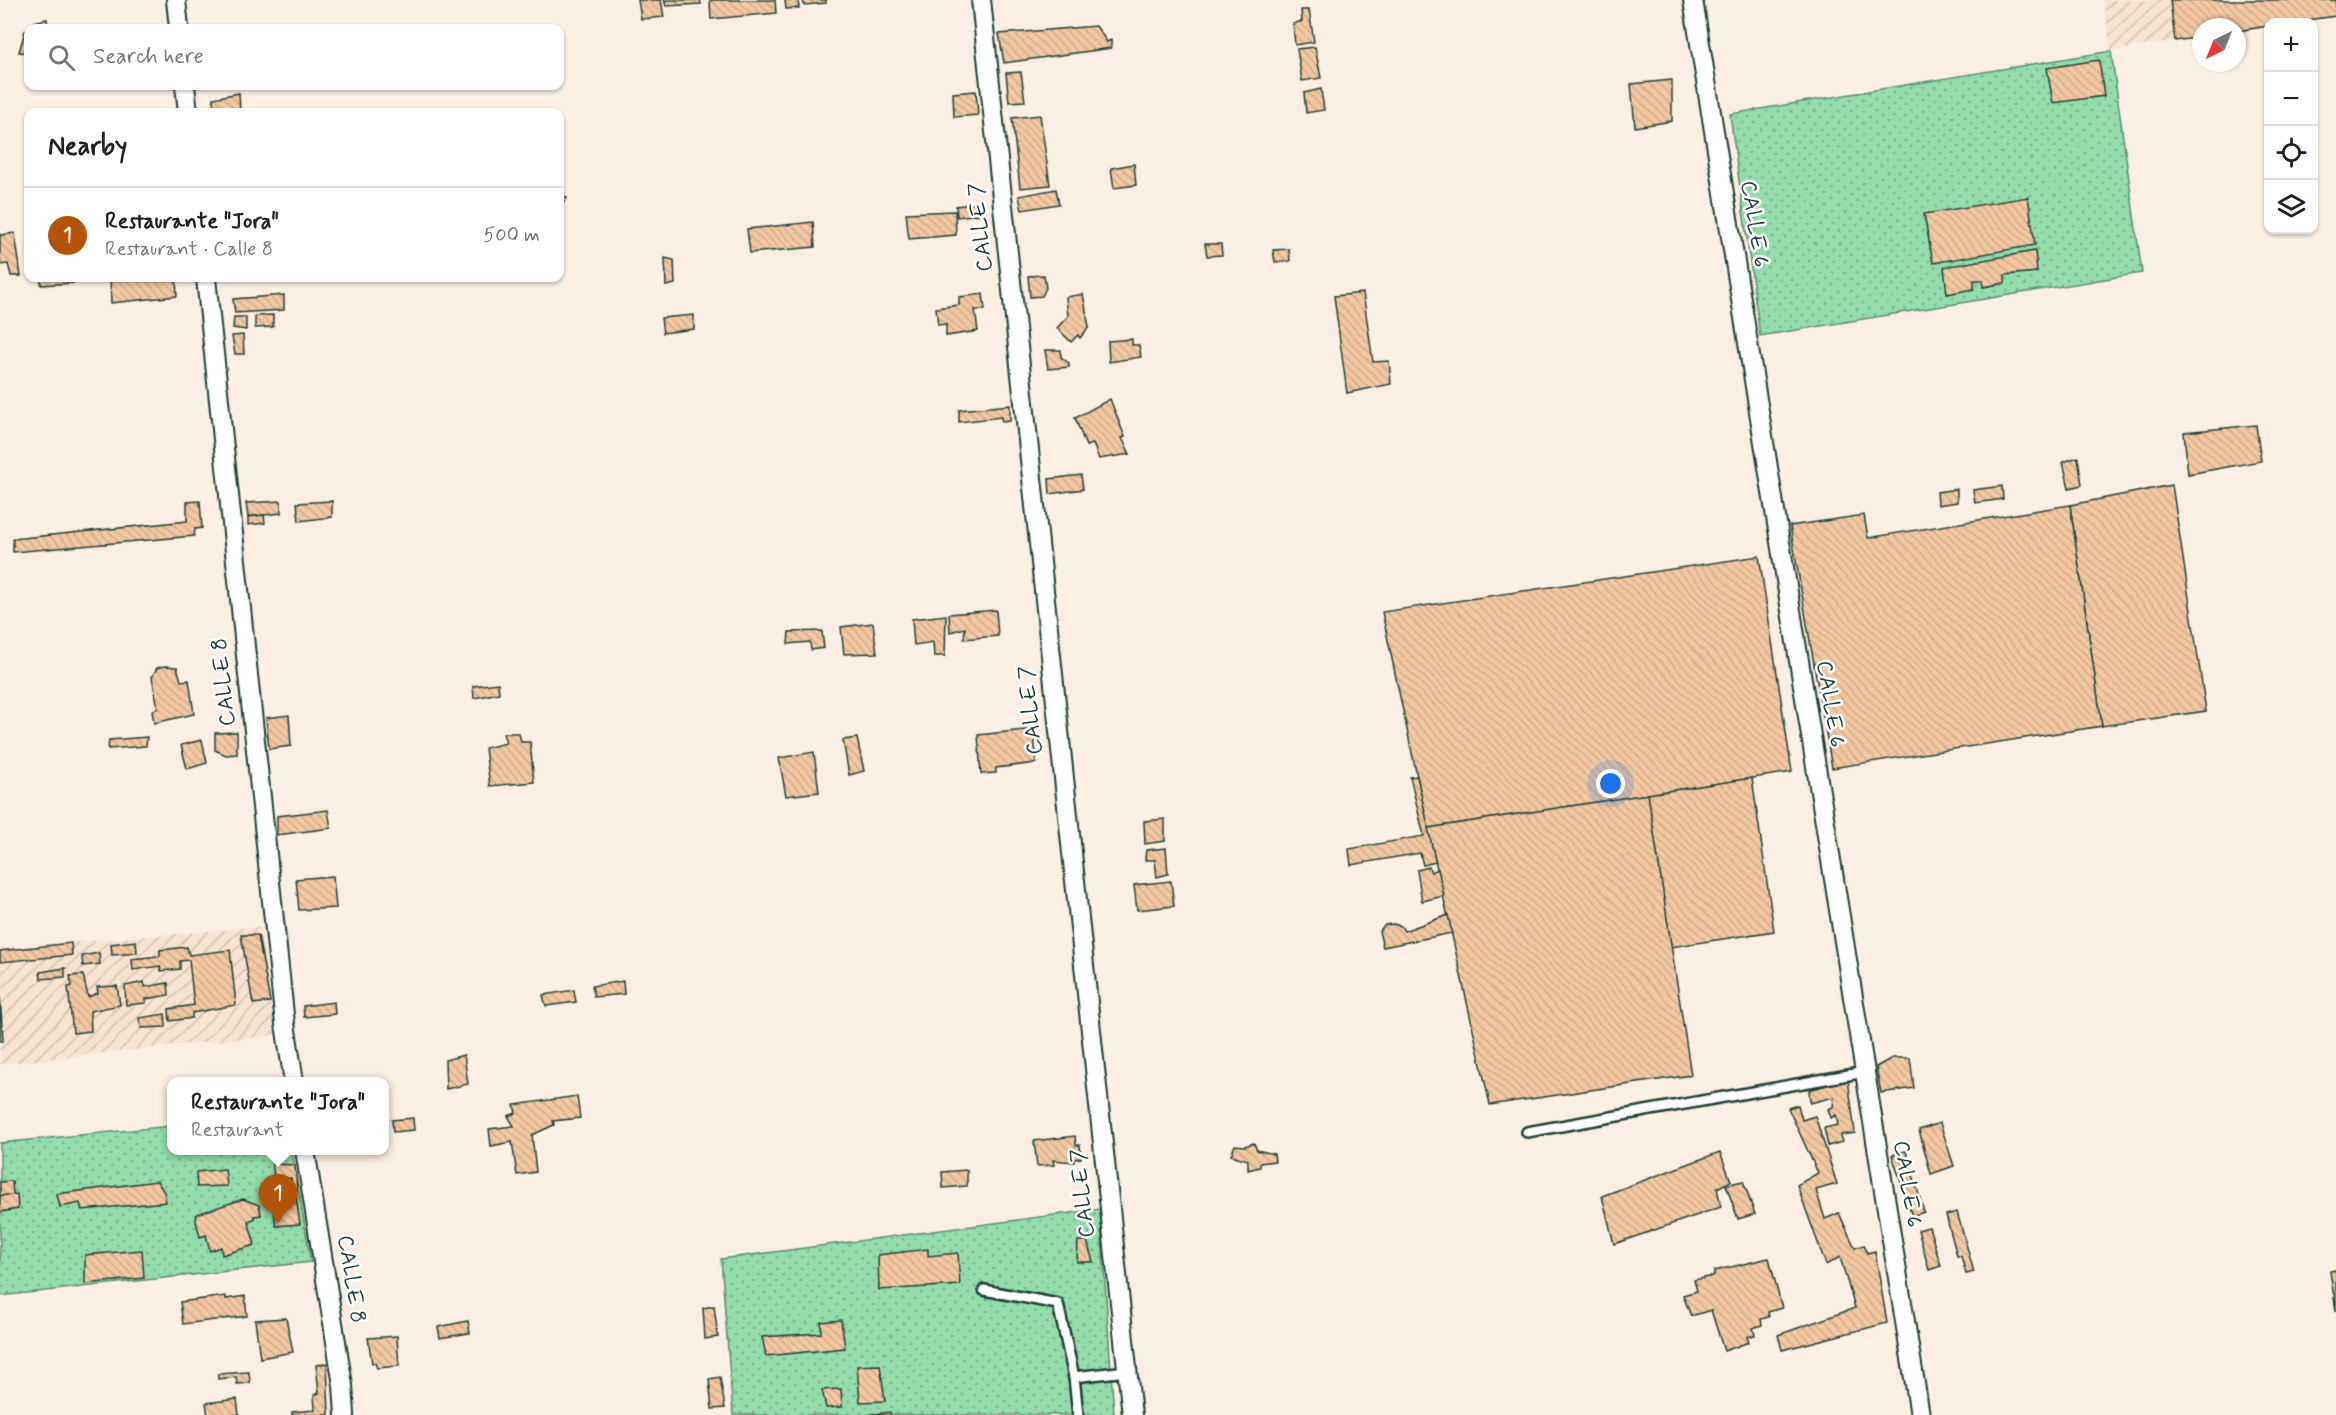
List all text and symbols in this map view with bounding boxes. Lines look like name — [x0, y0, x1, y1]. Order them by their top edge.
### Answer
north arrow — [2192, 18, 2246, 72]
map controls — [2264, 18, 2318, 234]
button: + — [2264, 18, 2318, 72]
search box — [24, 24, 564, 90]
icon: search — [45, 41, 78, 74]
text: Search here — [93, 43, 204, 71]
button: − — [2264, 72, 2318, 126]
button: locate — [2264, 126, 2318, 180]
text: Nearby — [48, 130, 127, 164]
street label: CALLE 6 — [1733, 179, 1775, 269]
button: layers — [2264, 180, 2318, 234]
street label: CALLE 7 — [962, 181, 1000, 273]
text: Restaurante "Jora" — [105, 208, 279, 236]
text: 1 — [63, 222, 72, 249]
text: 500 m — [483, 222, 540, 249]
text: Restaurant · Calle 8 — [105, 236, 273, 263]
street label: CALLE 8 — [205, 636, 243, 728]
street label: CALLE 6 — [1809, 659, 1851, 749]
street label: CALLE 7 — [1012, 664, 1050, 756]
your location — [1596, 769, 1625, 798]
popup — [167, 1077, 389, 1155]
text: Restaurante "Jora" — [191, 1089, 365, 1117]
text: Restaurant — [191, 1117, 284, 1144]
street label: CALLE 6 — [1886, 1139, 1928, 1229]
street label: CALLE 7 — [1064, 1147, 1102, 1239]
pin: 1 — [258, 1174, 298, 1224]
street label: CALLE 8 — [330, 1233, 372, 1325]

